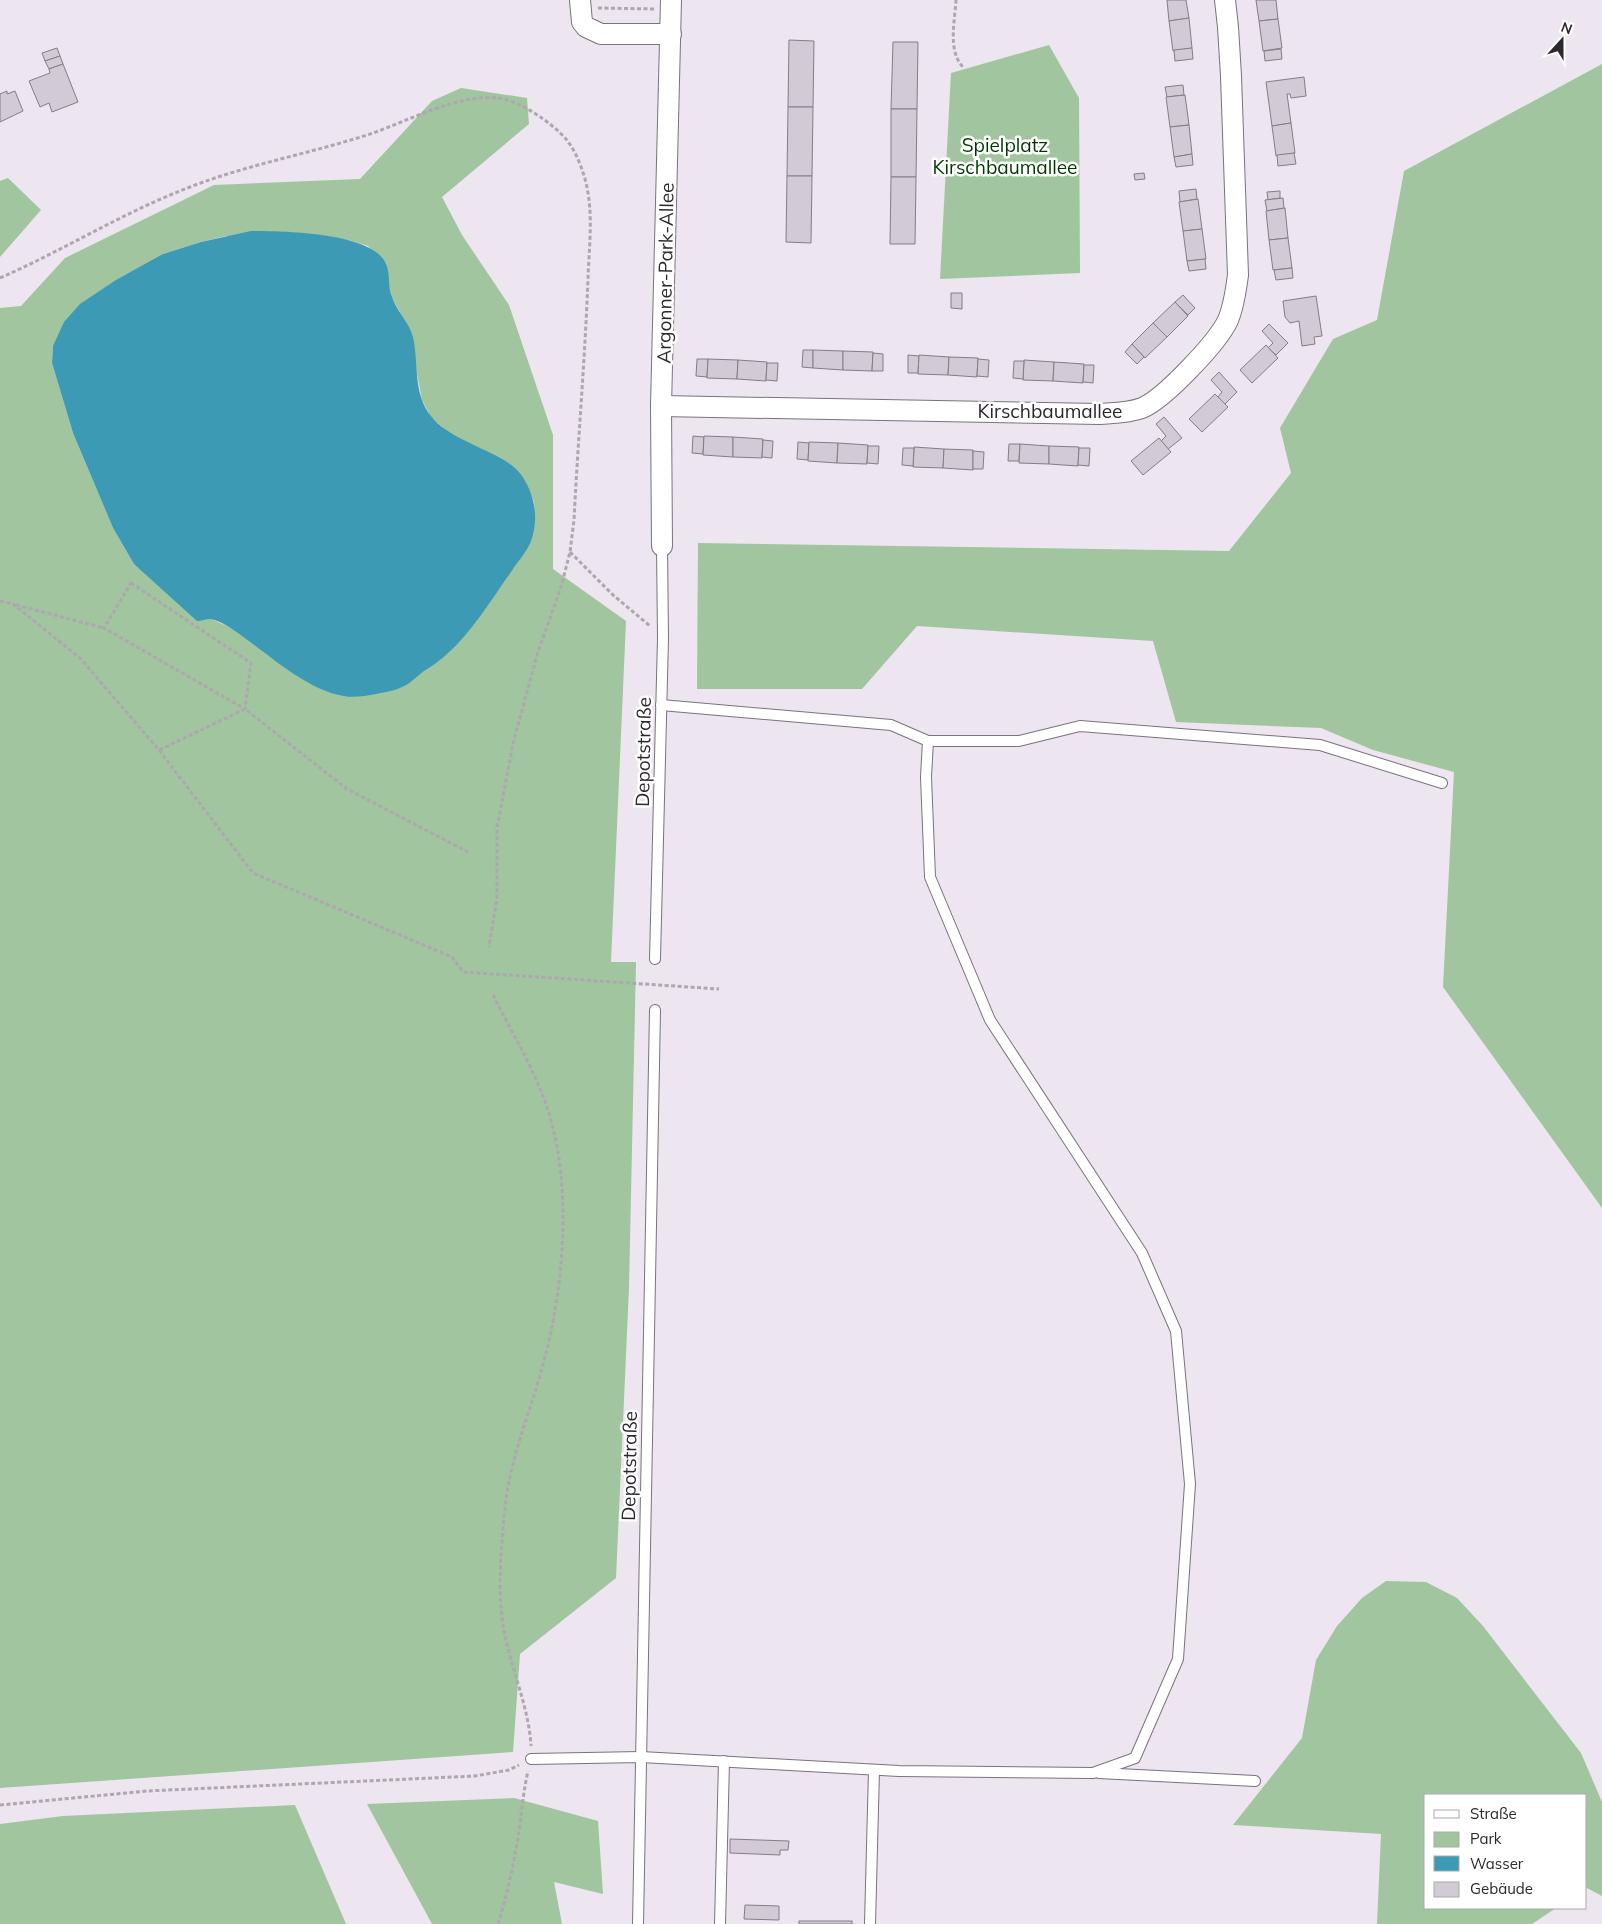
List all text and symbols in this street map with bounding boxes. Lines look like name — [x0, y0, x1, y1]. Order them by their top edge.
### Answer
north arrow — [1537, 15, 1587, 65]
text: N — [1558, 18, 1575, 38]
park label: Spielplatz Kirschbaumallee — [933, 133, 1077, 179]
street label: Argonner-Park-Allee — [651, 182, 679, 364]
street label: Kirschbaumallee — [978, 399, 1122, 423]
street label: Depotstraße — [630, 697, 656, 807]
street label: Depotstraße — [616, 1411, 642, 1521]
legend — [1424, 1794, 1587, 1909]
text: Straße — [1470, 1804, 1517, 1823]
text: Park — [1470, 1829, 1502, 1848]
text: Wasser — [1470, 1854, 1524, 1873]
text: Gebäude — [1470, 1879, 1533, 1898]

